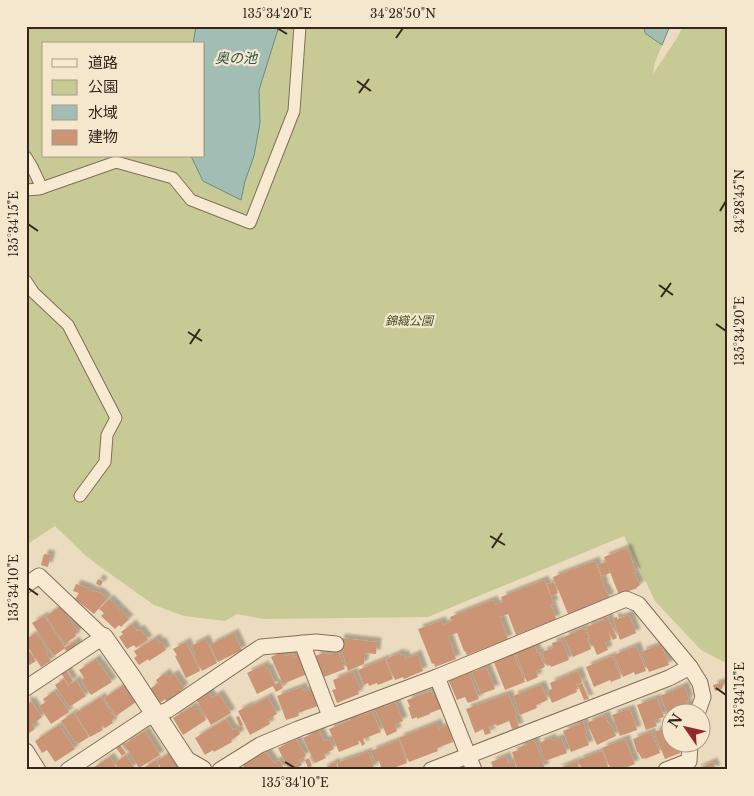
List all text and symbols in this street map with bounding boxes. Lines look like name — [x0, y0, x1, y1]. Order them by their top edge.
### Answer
text: 135°34'20"E — [242, 6, 312, 21]
text: 34°28'50"N — [370, 6, 436, 21]
legend — [42, 42, 205, 158]
water label: 奥の池 — [215, 49, 259, 67]
text: 道路 — [88, 53, 118, 72]
text: 公園 — [88, 77, 118, 96]
text: 水域 — [88, 103, 118, 122]
text: 建物 — [88, 127, 118, 146]
text: 34°28'45"N — [732, 169, 747, 233]
text: 135°34'15"E — [6, 191, 21, 257]
text: 135°34'20"E — [732, 296, 747, 366]
park label: 錦織公園 — [385, 313, 435, 328]
text: 135°34'10"E — [6, 554, 21, 622]
text: 135°34'15"E — [732, 662, 747, 728]
north arrow — [662, 704, 712, 754]
text: N — [664, 710, 686, 731]
text: 135°34'10"E — [261, 775, 329, 790]

